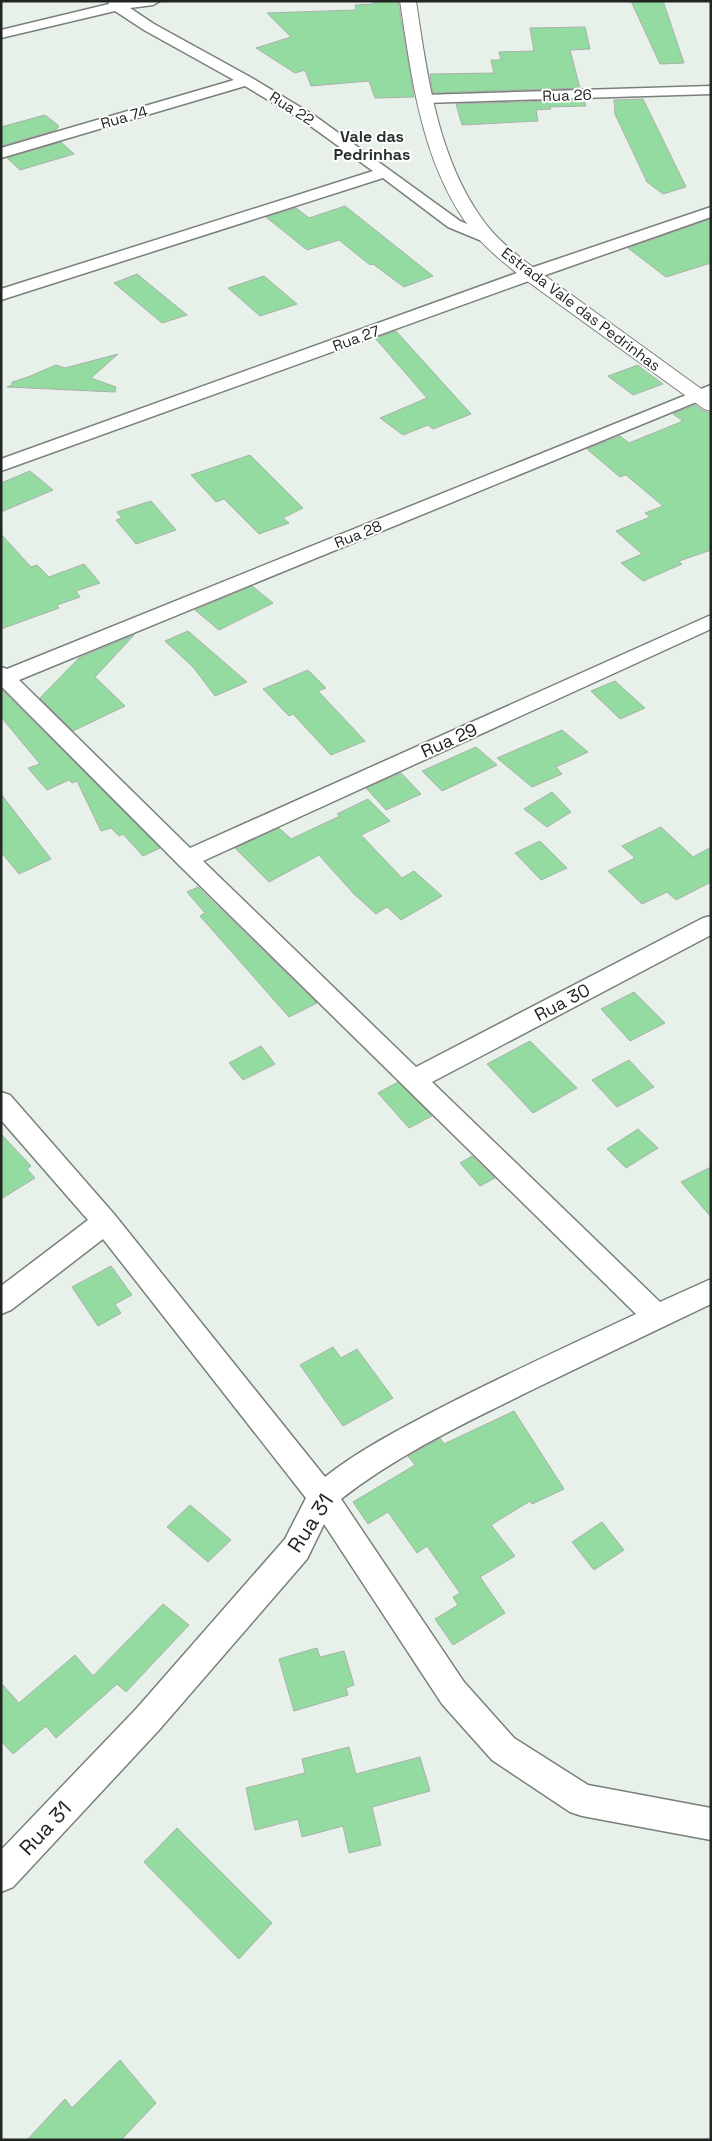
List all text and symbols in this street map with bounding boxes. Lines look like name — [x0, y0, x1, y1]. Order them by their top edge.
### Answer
street label: Rua 26 — [542, 85, 592, 105]
street label: Rua 22 — [266, 87, 318, 129]
street label: Rua 74 — [98, 101, 150, 133]
district label: Vale das Pedrinhas — [334, 126, 410, 165]
street label: Estrada Vale das Pedrinhas — [498, 243, 664, 375]
street label: Rua 27 — [330, 321, 382, 355]
street label: Rua 28 — [331, 516, 385, 552]
street label: Rua 29 — [417, 717, 481, 763]
street label: Rua 30 — [530, 978, 594, 1026]
street label: Rua 31 — [281, 1489, 339, 1557]
street label: Rua 31 — [13, 1795, 77, 1861]

